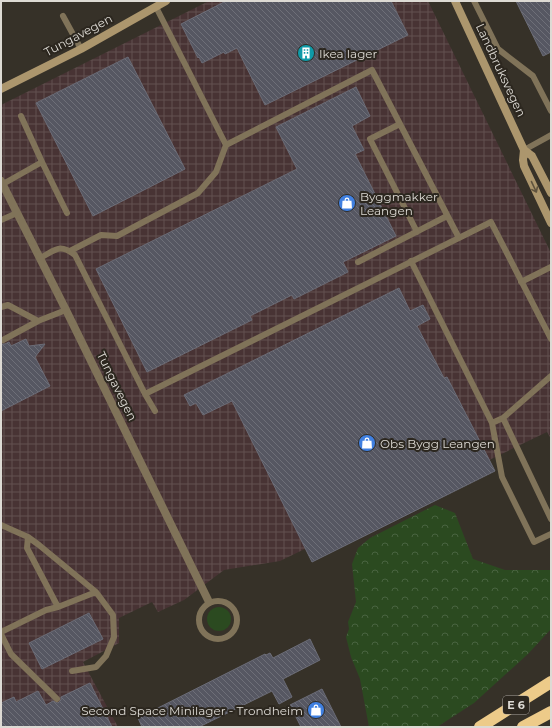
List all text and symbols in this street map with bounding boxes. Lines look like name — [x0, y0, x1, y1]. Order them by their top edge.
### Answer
street label: Tungavegen — [41, 11, 115, 59]
street label: Landbruksvegen — [473, 21, 529, 119]
building icon: Ikea lager — [296, 43, 316, 63]
place label: Ikea lager — [319, 46, 378, 61]
one-way arrow — [531, 180, 538, 192]
place label: Byggmakker Leangen — [360, 189, 438, 218]
shop icon: Byggmakker Leangen — [337, 193, 357, 213]
street label: Tungavegen — [94, 349, 140, 423]
shop icon: Obs Bygg Leangen — [357, 433, 377, 453]
place label: Obs Bygg Leangen — [380, 436, 495, 451]
road number: E 6 — [503, 696, 529, 714]
shop icon: Second Space Minilager - Trondheim — [306, 700, 326, 720]
place label: Second Space Minilager - Trondheim — [81, 703, 303, 718]

